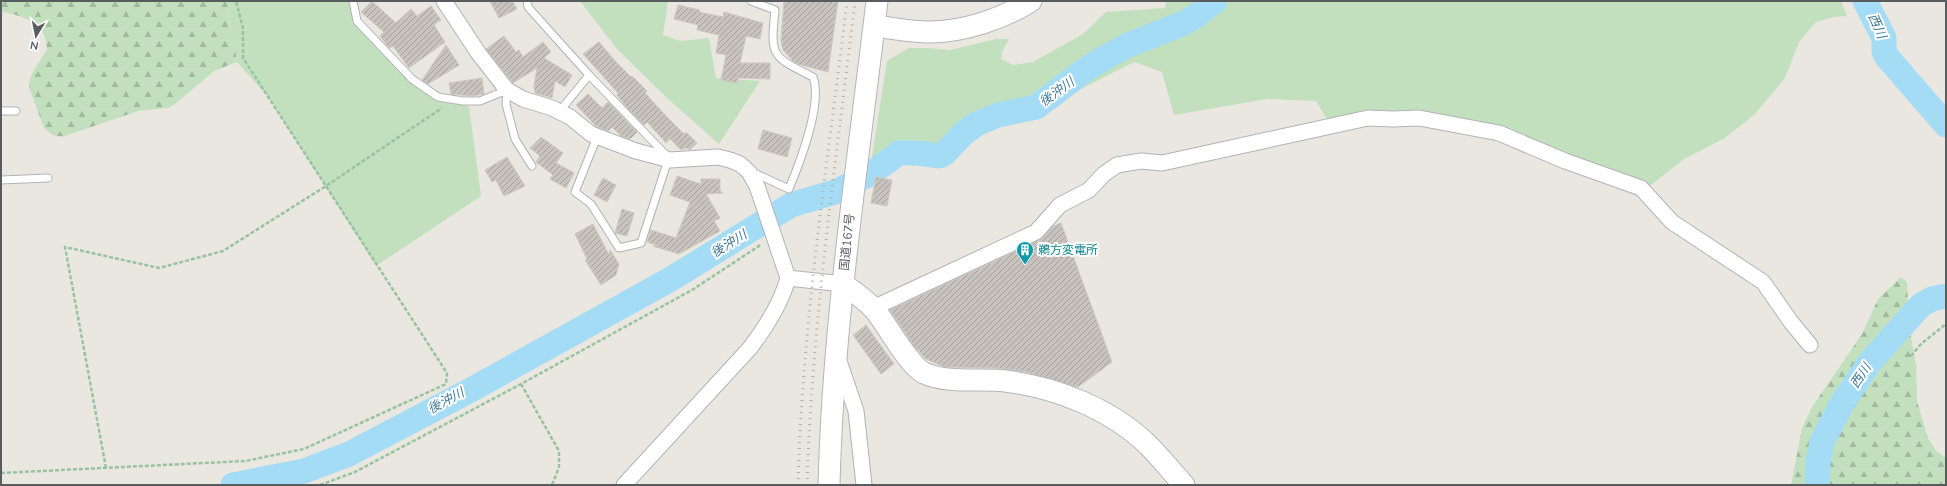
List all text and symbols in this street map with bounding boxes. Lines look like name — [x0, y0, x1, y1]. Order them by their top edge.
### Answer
water label: 西川 — [1863, 10, 1891, 43]
north arrow — [16, 16, 56, 56]
text: N — [29, 37, 40, 53]
water label: 後沖川 — [1036, 72, 1080, 111]
street label: 国道167号 — [836, 213, 858, 271]
water label: 後沖川 — [708, 225, 752, 262]
building icon: 鵜方変電所 — [1015, 240, 1035, 265]
place label: 鵜方変電所 — [1038, 242, 1098, 258]
water label: 西川 — [1846, 359, 1877, 392]
water label: 後沖川 — [425, 383, 469, 418]

